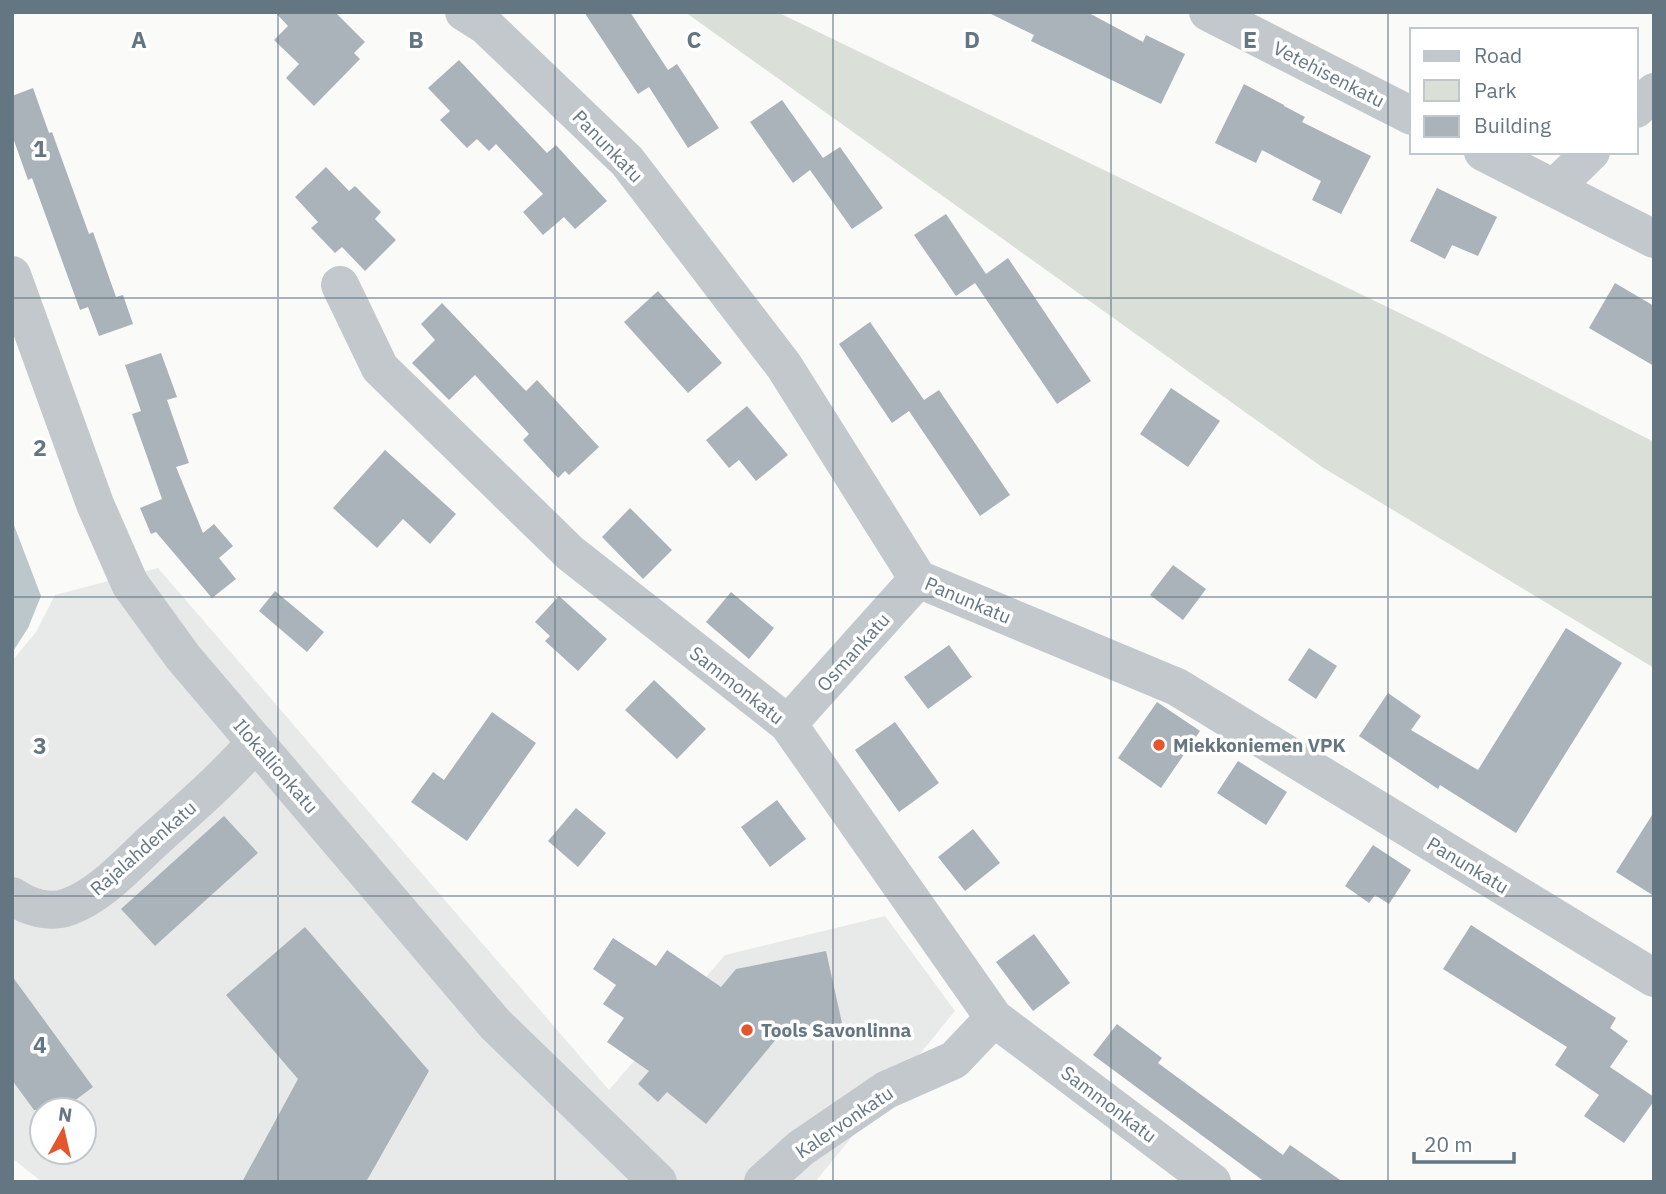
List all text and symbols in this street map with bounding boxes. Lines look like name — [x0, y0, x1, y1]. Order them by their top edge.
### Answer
text: A — [131, 24, 147, 54]
text: B — [408, 24, 424, 54]
text: C — [687, 24, 702, 54]
text: D — [964, 24, 980, 54]
text: E — [1243, 24, 1257, 54]
legend — [1410, 28, 1638, 154]
street label: Vetehisenkatu — [1269, 36, 1389, 112]
text: Road — [1474, 41, 1522, 69]
text: Park — [1474, 76, 1517, 104]
street label: Panunkatu — [568, 105, 648, 187]
text: Building — [1474, 111, 1551, 139]
text: 1 — [33, 133, 47, 163]
text: 2 — [33, 432, 47, 462]
street label: Panunkatu — [921, 571, 1015, 629]
street label: Osmankatu — [811, 608, 895, 696]
street label: Sammonkatu — [685, 641, 789, 729]
street label: Ilokallionkatu — [228, 714, 324, 818]
text: 3 — [33, 730, 47, 760]
place label: Miekkoniemen VPK — [1173, 733, 1346, 757]
marker: Miekkoniemen VPK — [1151, 737, 1167, 753]
street label: Rajalahdenkatu — [85, 795, 201, 901]
street label: Panunkatu — [1423, 831, 1513, 899]
place label: Tools Savonlinna — [761, 1018, 912, 1042]
marker: Tools Savonlinna — [739, 1022, 755, 1038]
text: 4 — [33, 1029, 47, 1059]
street label: Sammonkatu — [1057, 1060, 1161, 1148]
street label: Kalervonkatu — [791, 1081, 897, 1163]
north arrow — [28, 1096, 98, 1166]
text: N — [57, 1101, 74, 1127]
scale bar — [1414, 1120, 1514, 1164]
text: 20 m — [1424, 1130, 1473, 1158]

